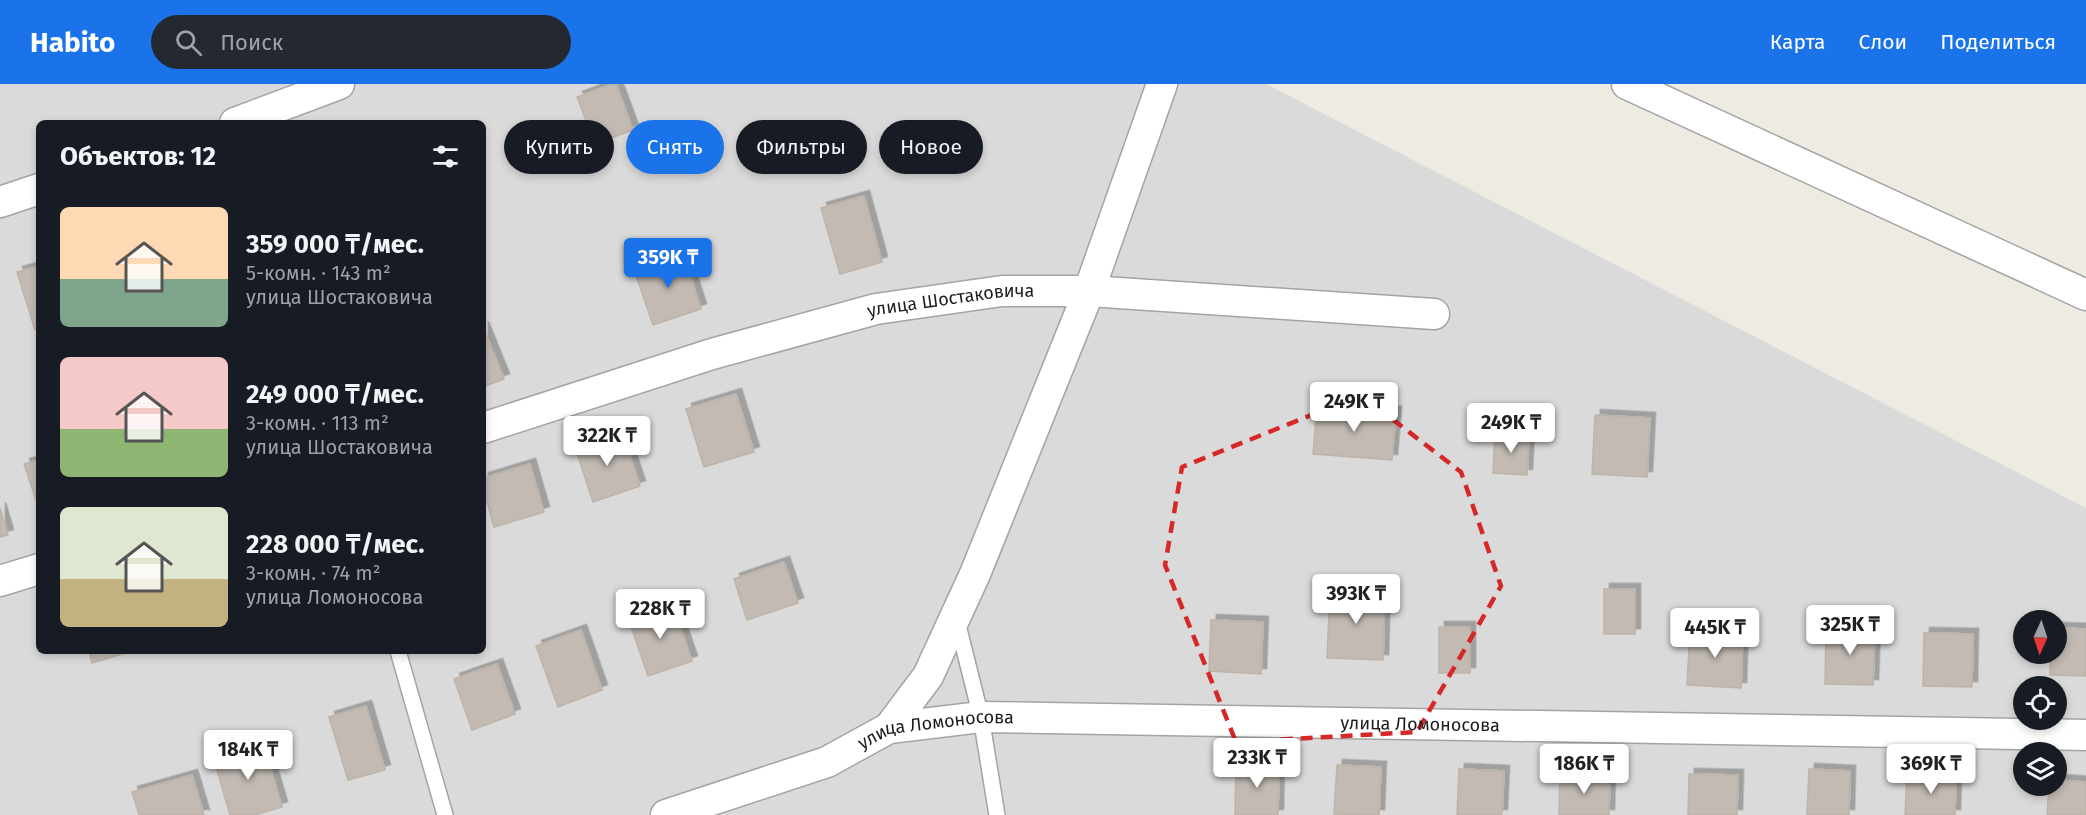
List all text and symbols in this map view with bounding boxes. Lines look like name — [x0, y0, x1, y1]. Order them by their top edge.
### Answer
search box — [151, 15, 571, 69]
text: Habito — [30, 26, 115, 59]
icon: search — [172, 26, 205, 59]
text: Поиск — [220, 29, 283, 56]
text: Карта — [1770, 29, 1826, 55]
text: Слои — [1859, 29, 1907, 55]
text: Поделиться — [1940, 29, 2056, 55]
chip: Купить — [504, 120, 614, 174]
chip: Снять — [626, 120, 724, 174]
chip: Фильтры — [736, 120, 867, 174]
chip: Новое — [879, 120, 983, 174]
icon: filters — [429, 140, 462, 173]
text: Объектов: 12 — [60, 141, 216, 172]
text: 359 000 ₸/мес. — [246, 229, 424, 260]
icon: home — [108, 231, 180, 303]
pin: 359K ₸ — [619, 238, 717, 289]
text: 359K ₸ — [638, 245, 698, 269]
text: 5-комн. · 143 m² — [246, 261, 391, 285]
street label: улица Шостаковича — [865, 280, 1034, 322]
text: улица Шостаковича — [246, 285, 433, 309]
text: 249 000 ₸/мес. — [246, 379, 424, 410]
icon: home — [108, 381, 180, 453]
pin: 249K ₸ — [1305, 382, 1403, 433]
text: 249K ₸ — [1324, 389, 1384, 413]
pin: 249K ₸ — [1462, 403, 1560, 454]
text: 249K ₸ — [1481, 410, 1541, 434]
text: 3-комн. · 113 m² — [246, 411, 389, 435]
pin: 322K ₸ — [558, 416, 656, 467]
text: 322K ₸ — [577, 423, 637, 447]
text: улица Шостаковича — [246, 435, 433, 459]
text: 228 000 ₸/мес. — [246, 529, 424, 560]
icon: home — [108, 531, 180, 603]
text: 3-комн. · 74 m² — [246, 561, 380, 585]
pin: 393K ₸ — [1307, 574, 1405, 625]
text: 393K ₸ — [1326, 581, 1386, 605]
text: улица Ломоносова — [246, 585, 423, 609]
pin: 228K ₸ — [611, 589, 709, 640]
text: 228K ₸ — [630, 596, 690, 620]
pin: 325K ₸ — [1801, 605, 1899, 656]
pin: 445K ₸ — [1666, 608, 1764, 659]
north arrow — [2013, 610, 2067, 664]
map controls — [2013, 610, 2067, 796]
text: 325K ₸ — [1820, 612, 1880, 636]
text: 445K ₸ — [1684, 615, 1746, 639]
button: locate — [2013, 676, 2067, 730]
street label: улица Ломоносова — [854, 706, 1014, 754]
street label: улица Ломоносова — [1340, 712, 1500, 736]
pin: 184K ₸ — [199, 730, 297, 781]
text: 184K ₸ — [218, 737, 278, 761]
pin: 233K ₸ — [1208, 738, 1306, 789]
button: layers — [2013, 742, 2067, 796]
pin: 186K ₸ — [1535, 744, 1633, 795]
pin: 369K ₸ — [1882, 744, 1980, 795]
text: 233K ₸ — [1227, 745, 1287, 769]
text: 186K ₸ — [1554, 751, 1614, 775]
text: 369K ₸ — [1901, 751, 1961, 775]

